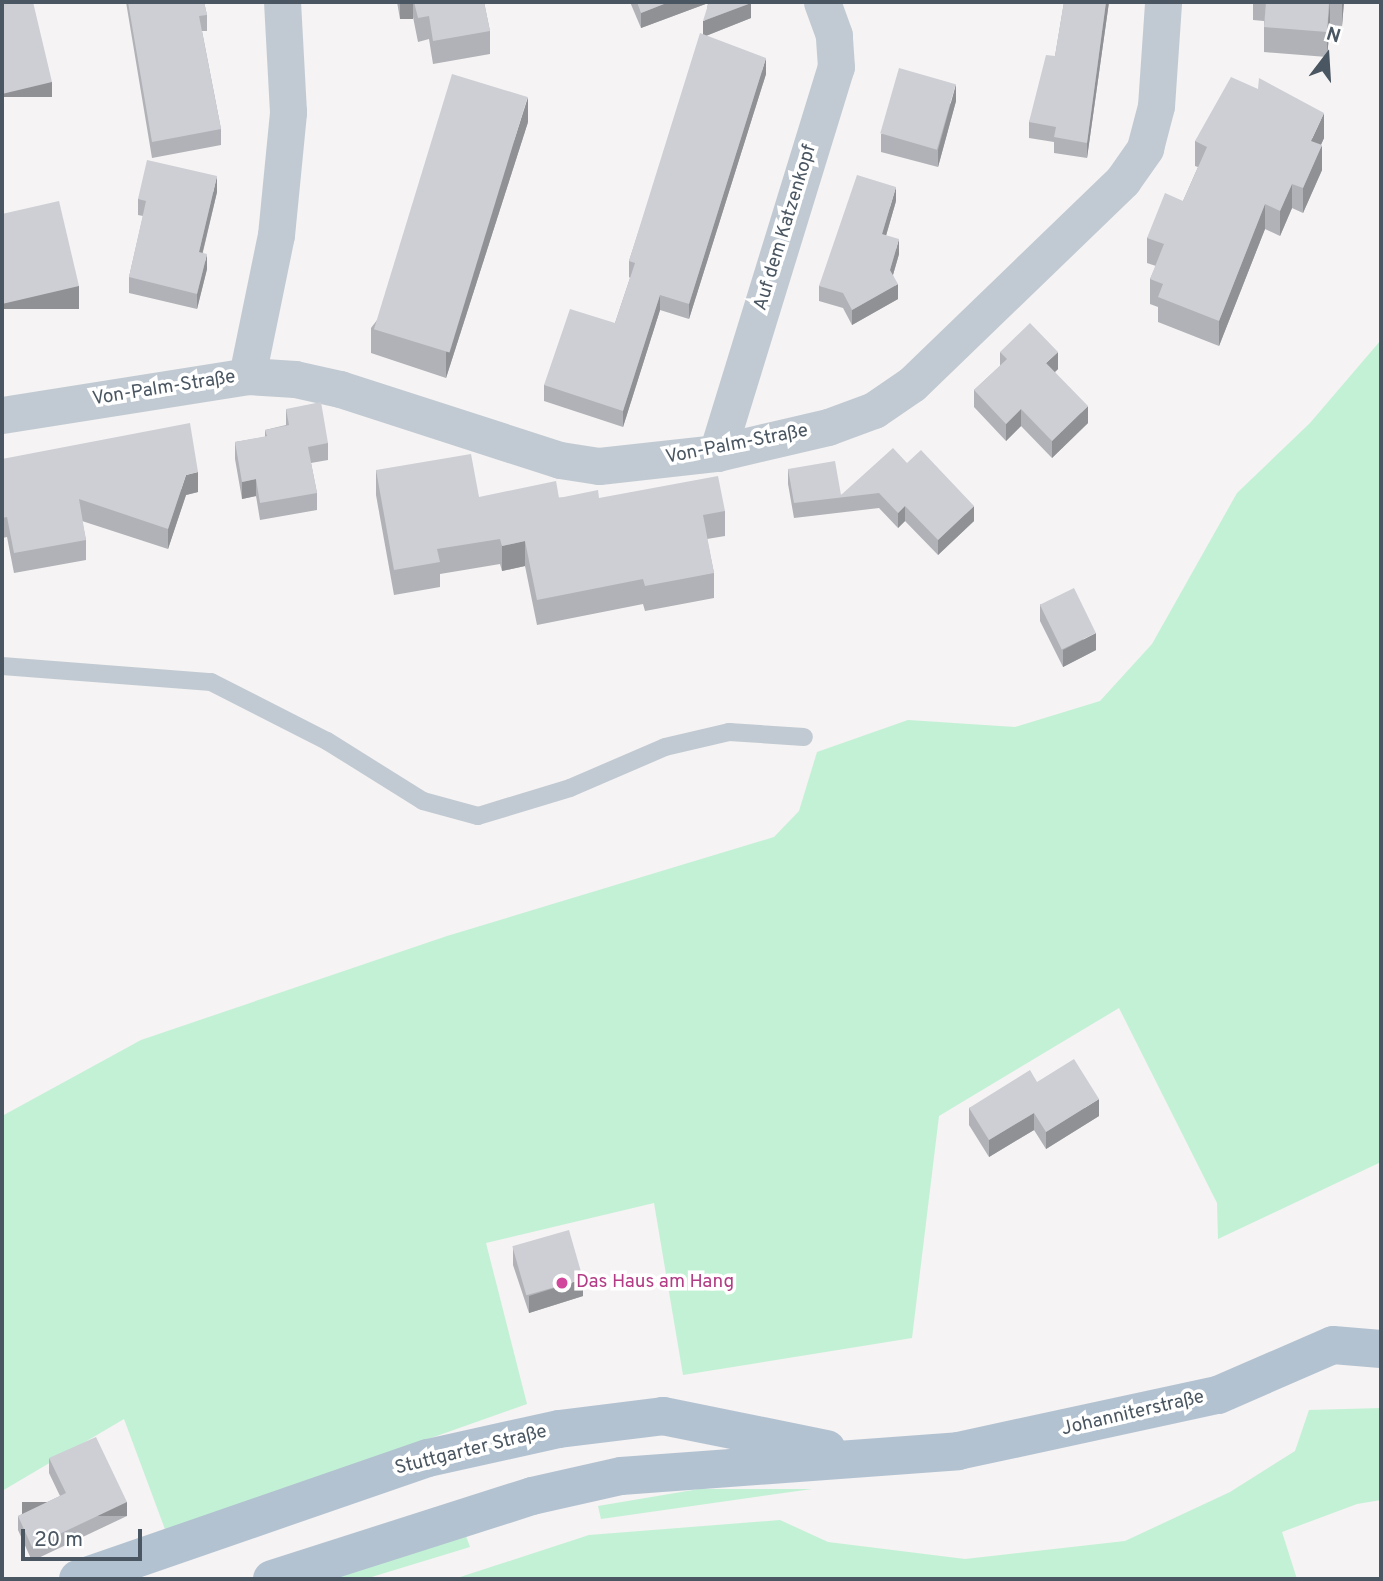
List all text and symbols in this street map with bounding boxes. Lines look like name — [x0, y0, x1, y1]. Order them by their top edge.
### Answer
north arrow — [1292, 21, 1362, 91]
text: N — [1323, 22, 1343, 49]
street label: Auf dem Katzenkopf — [750, 142, 822, 314]
street label: Von-Palm-Straße — [91, 366, 237, 412]
street label: Von-Palm-Straße — [664, 420, 810, 470]
place label: Das Haus am Hang — [576, 1272, 734, 1294]
marker: Das Haus am Hang — [554, 1275, 570, 1291]
street label: Johanniterstraße — [1059, 1386, 1207, 1442]
street label: Stuttgarter Straße — [393, 1421, 549, 1481]
scale bar — [24, 1514, 145, 1558]
text: 20 m — [34, 1527, 83, 1554]

